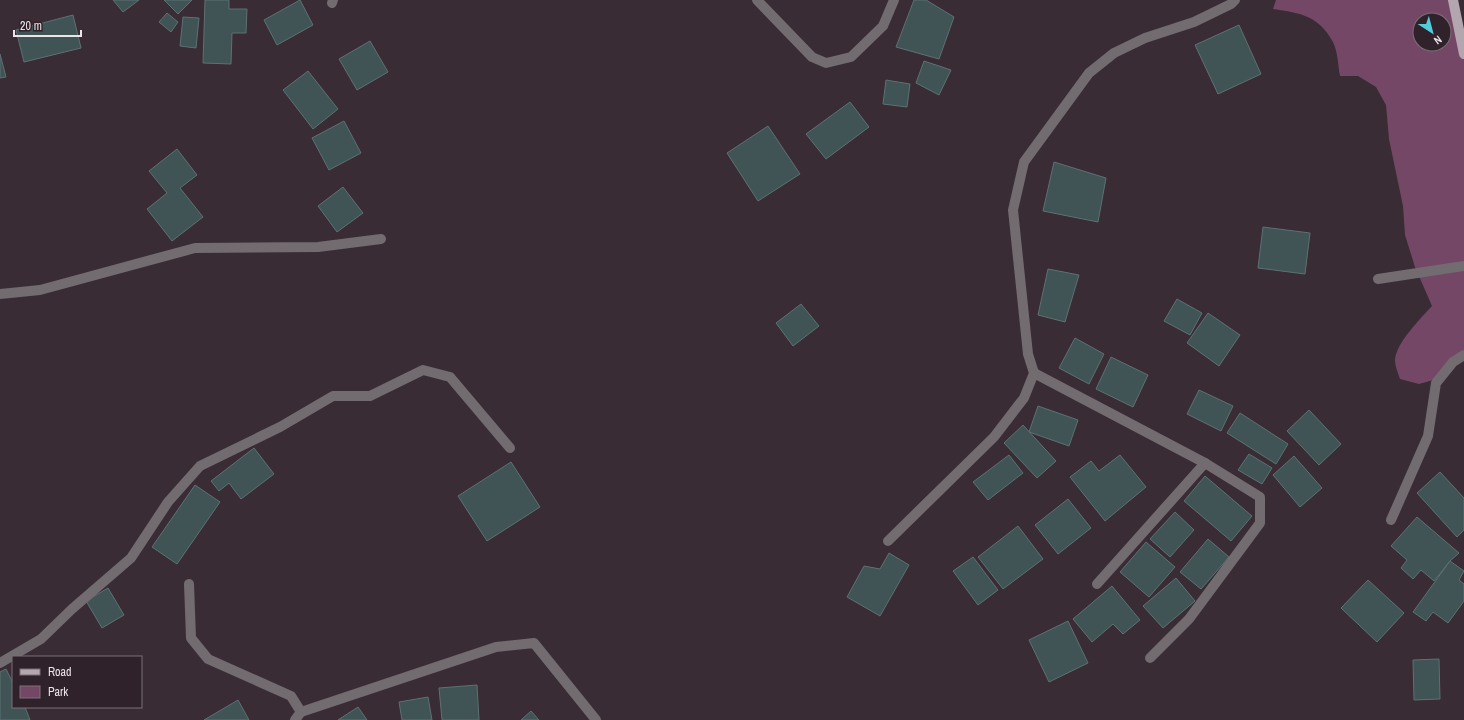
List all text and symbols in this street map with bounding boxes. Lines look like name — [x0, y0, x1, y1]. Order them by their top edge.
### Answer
scale bar — [14, 12, 81, 38]
north arrow — [1412, 12, 1452, 52]
text: 20 m — [20, 18, 42, 34]
text: N — [1431, 33, 1445, 48]
legend — [12, 656, 142, 708]
text: Road — [48, 664, 72, 680]
text: Park — [48, 684, 68, 700]

